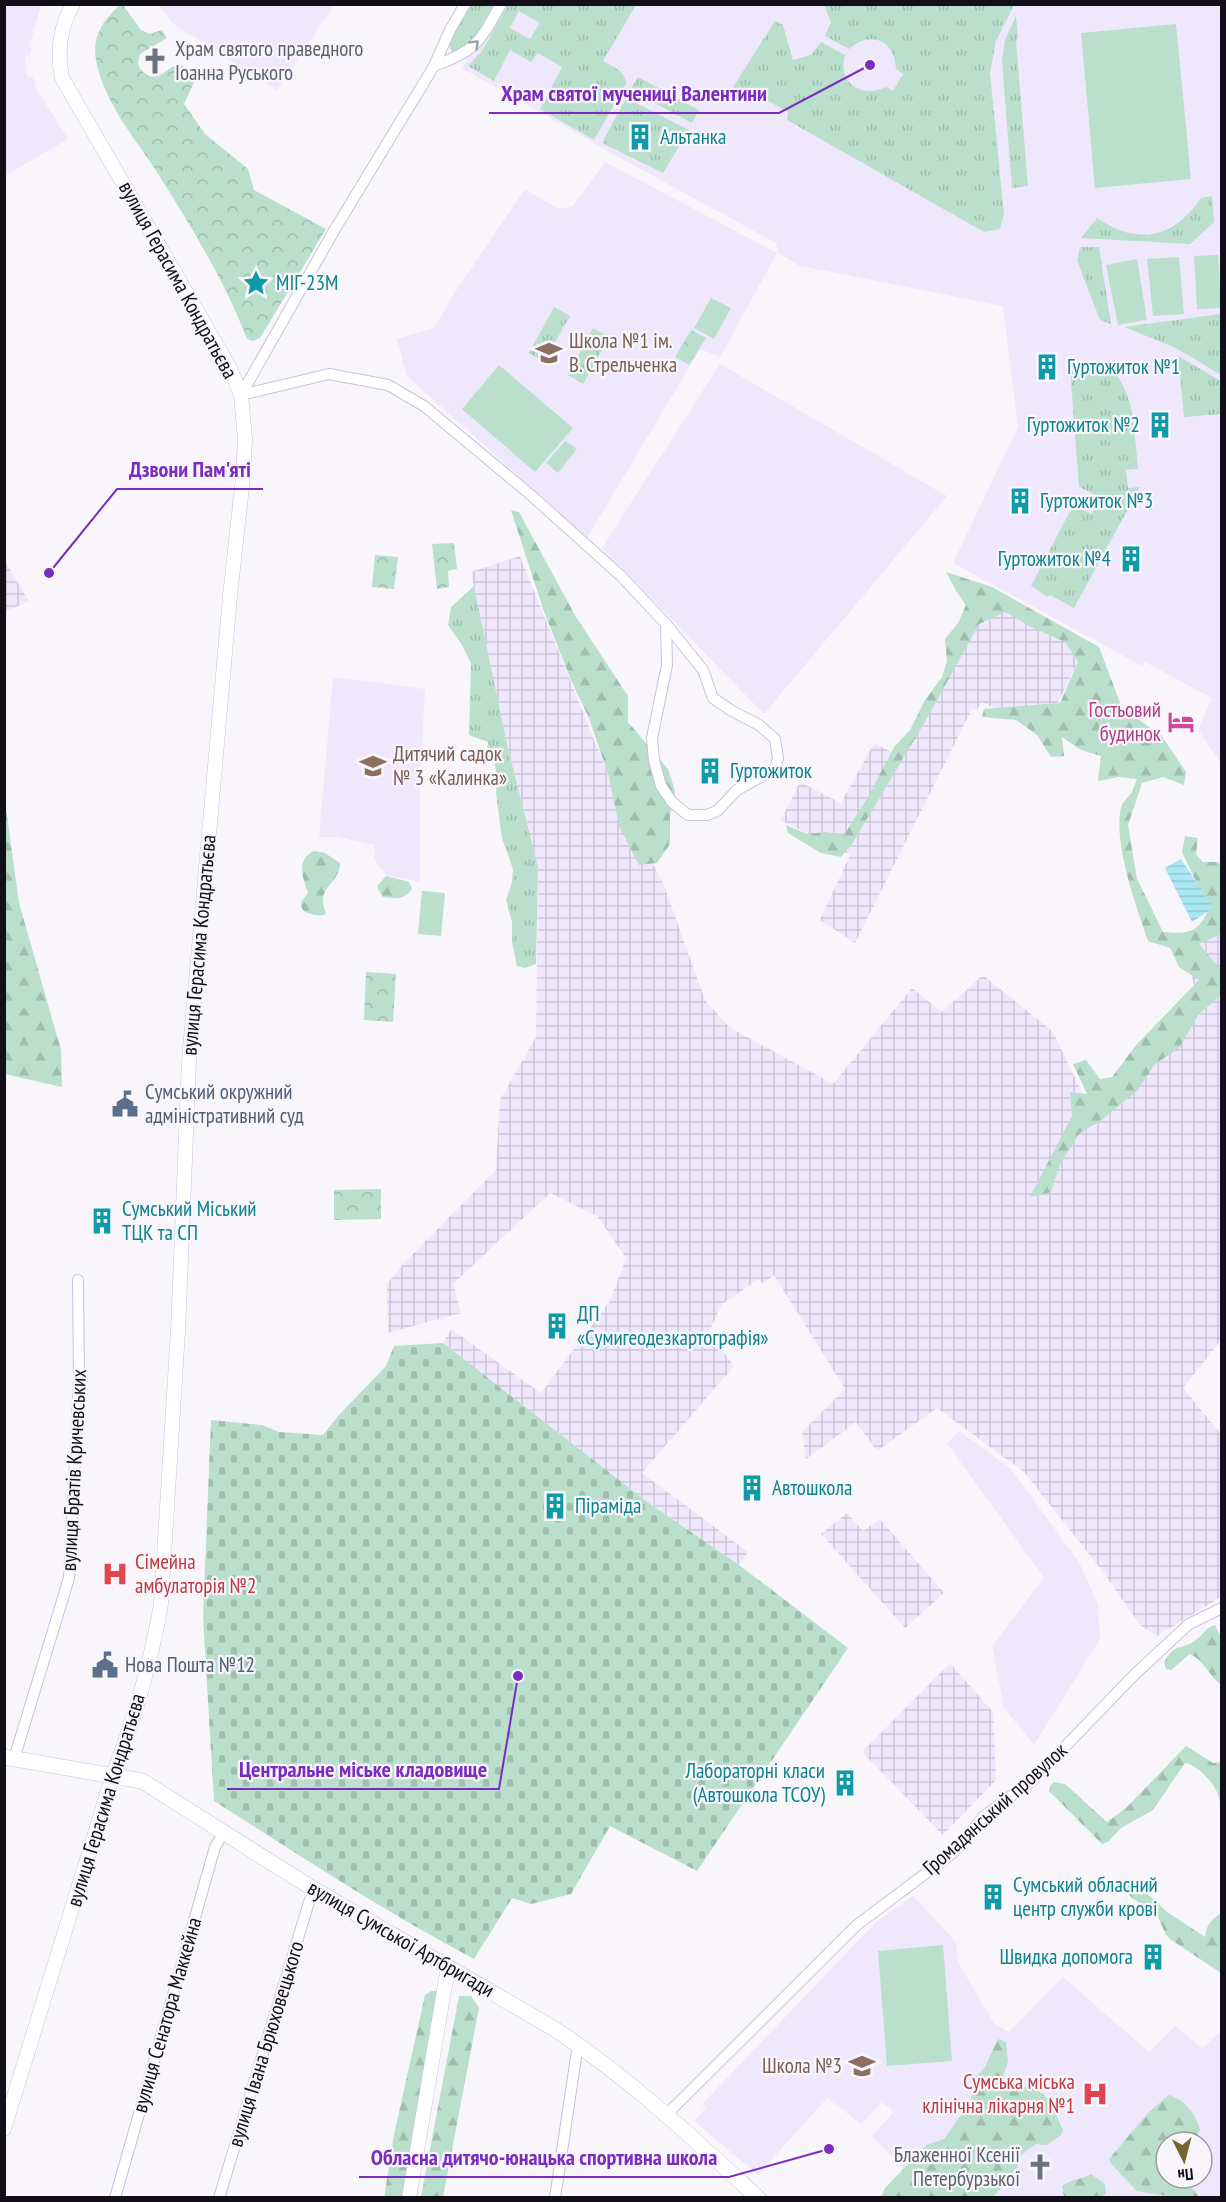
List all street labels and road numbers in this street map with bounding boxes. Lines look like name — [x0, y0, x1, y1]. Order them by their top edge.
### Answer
street label: вулиця Герасима Кондратьєва — [113, 176, 244, 383]
street label: вулиця Герасима Кондратьєва — [175, 833, 222, 1056]
street label: вулиця Братів Кричевських — [55, 1368, 92, 1572]
street label: вулиця Герасима Кондратьєва — [60, 1690, 151, 1910]
street label: Громадянський провулок — [917, 1737, 1072, 1881]
street label: вулиця Сумської Артбригади — [303, 1874, 499, 2003]
street label: вулиця Сенатора Маккейна — [126, 1914, 207, 2116]
street label: вулиця Івана Брюховецького — [221, 1938, 310, 2150]

